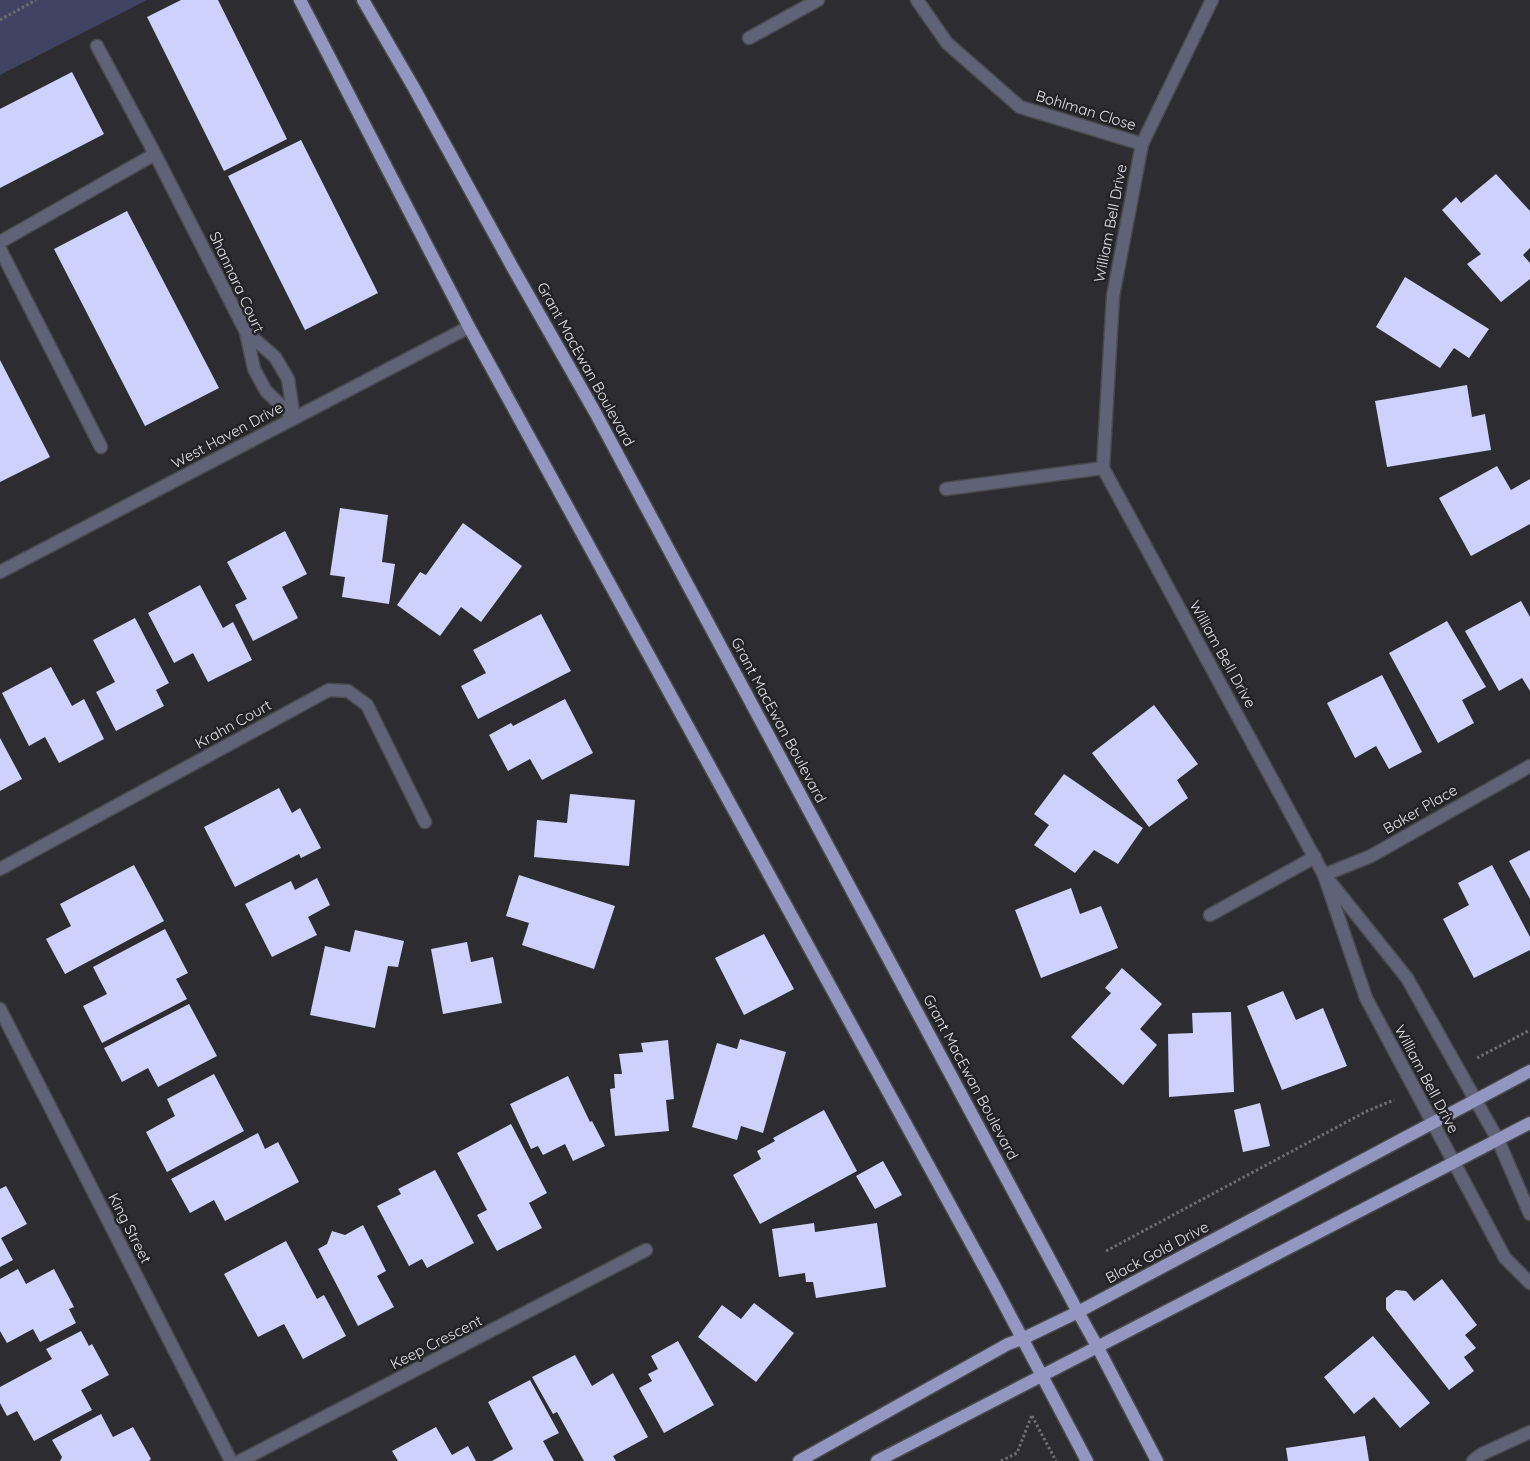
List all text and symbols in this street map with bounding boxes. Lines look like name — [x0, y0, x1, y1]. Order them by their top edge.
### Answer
street label: Bohlman Close — [1034, 86, 1138, 134]
street label: William Bell Drive — [1089, 162, 1131, 284]
street label: Shannara Court — [205, 228, 269, 336]
street label: Grant MacEwan Boulevard — [533, 279, 639, 449]
street label: West Haven Drive — [168, 398, 286, 472]
street label: William Bell Drive — [1186, 597, 1260, 711]
street label: Grant MacEwan Boulevard — [727, 634, 831, 806]
street label: Krahn Court — [192, 695, 274, 753]
street label: Baker Place — [1379, 780, 1461, 838]
street label: Grant MacEwan Boulevard — [919, 991, 1023, 1163]
street label: William Bell Drive — [1390, 1022, 1464, 1136]
street label: King Street — [104, 1190, 156, 1266]
street label: Black Gold Drive — [1102, 1217, 1212, 1287]
street label: Keep Crescent — [387, 1311, 485, 1373]

